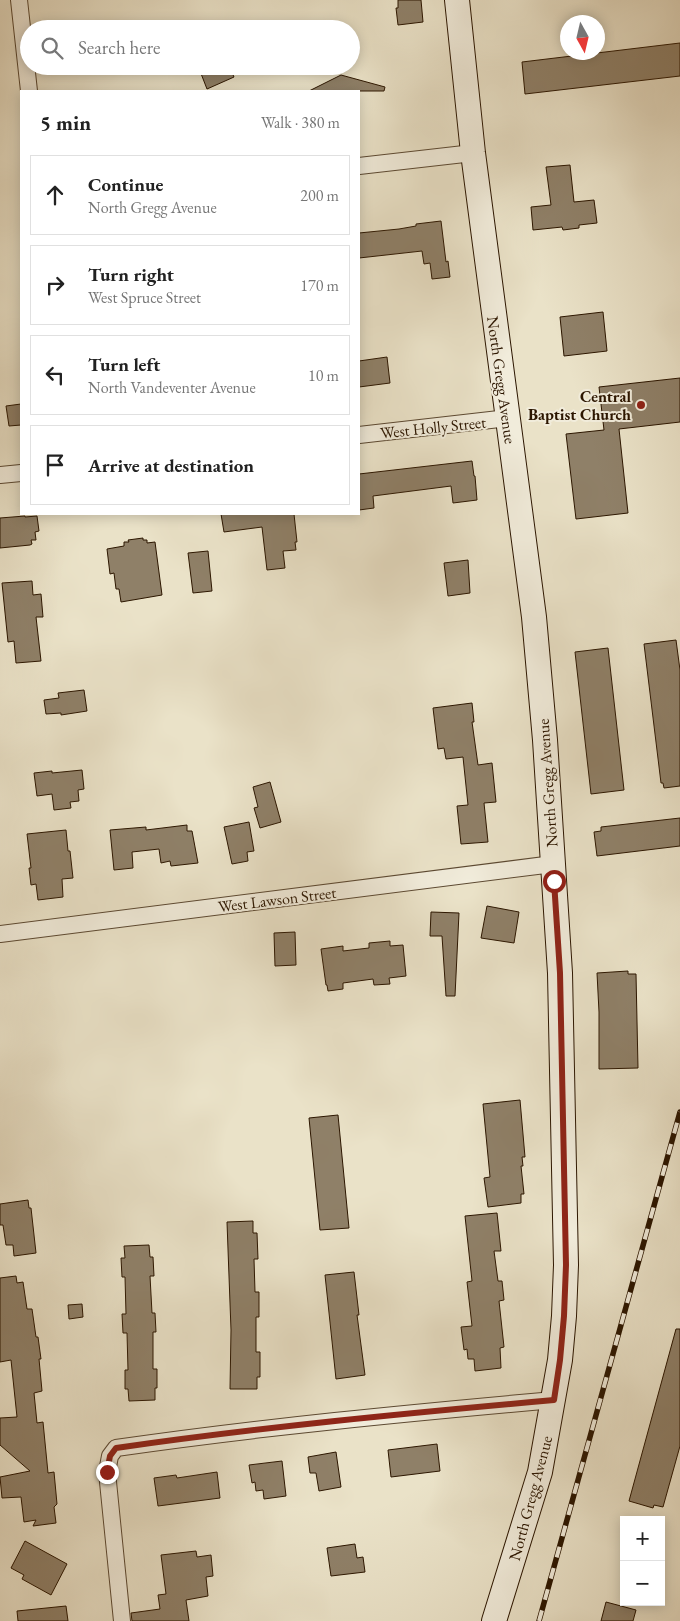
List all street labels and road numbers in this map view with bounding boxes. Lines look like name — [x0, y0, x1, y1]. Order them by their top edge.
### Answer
street label: North Gregg Avenue — [482, 315, 521, 445]
street label: West Holly Street — [379, 411, 487, 443]
street label: North Gregg Avenue — [533, 718, 562, 848]
street label: West Lawson Street — [217, 882, 337, 917]
street label: North Gregg Avenue — [504, 1433, 557, 1563]

